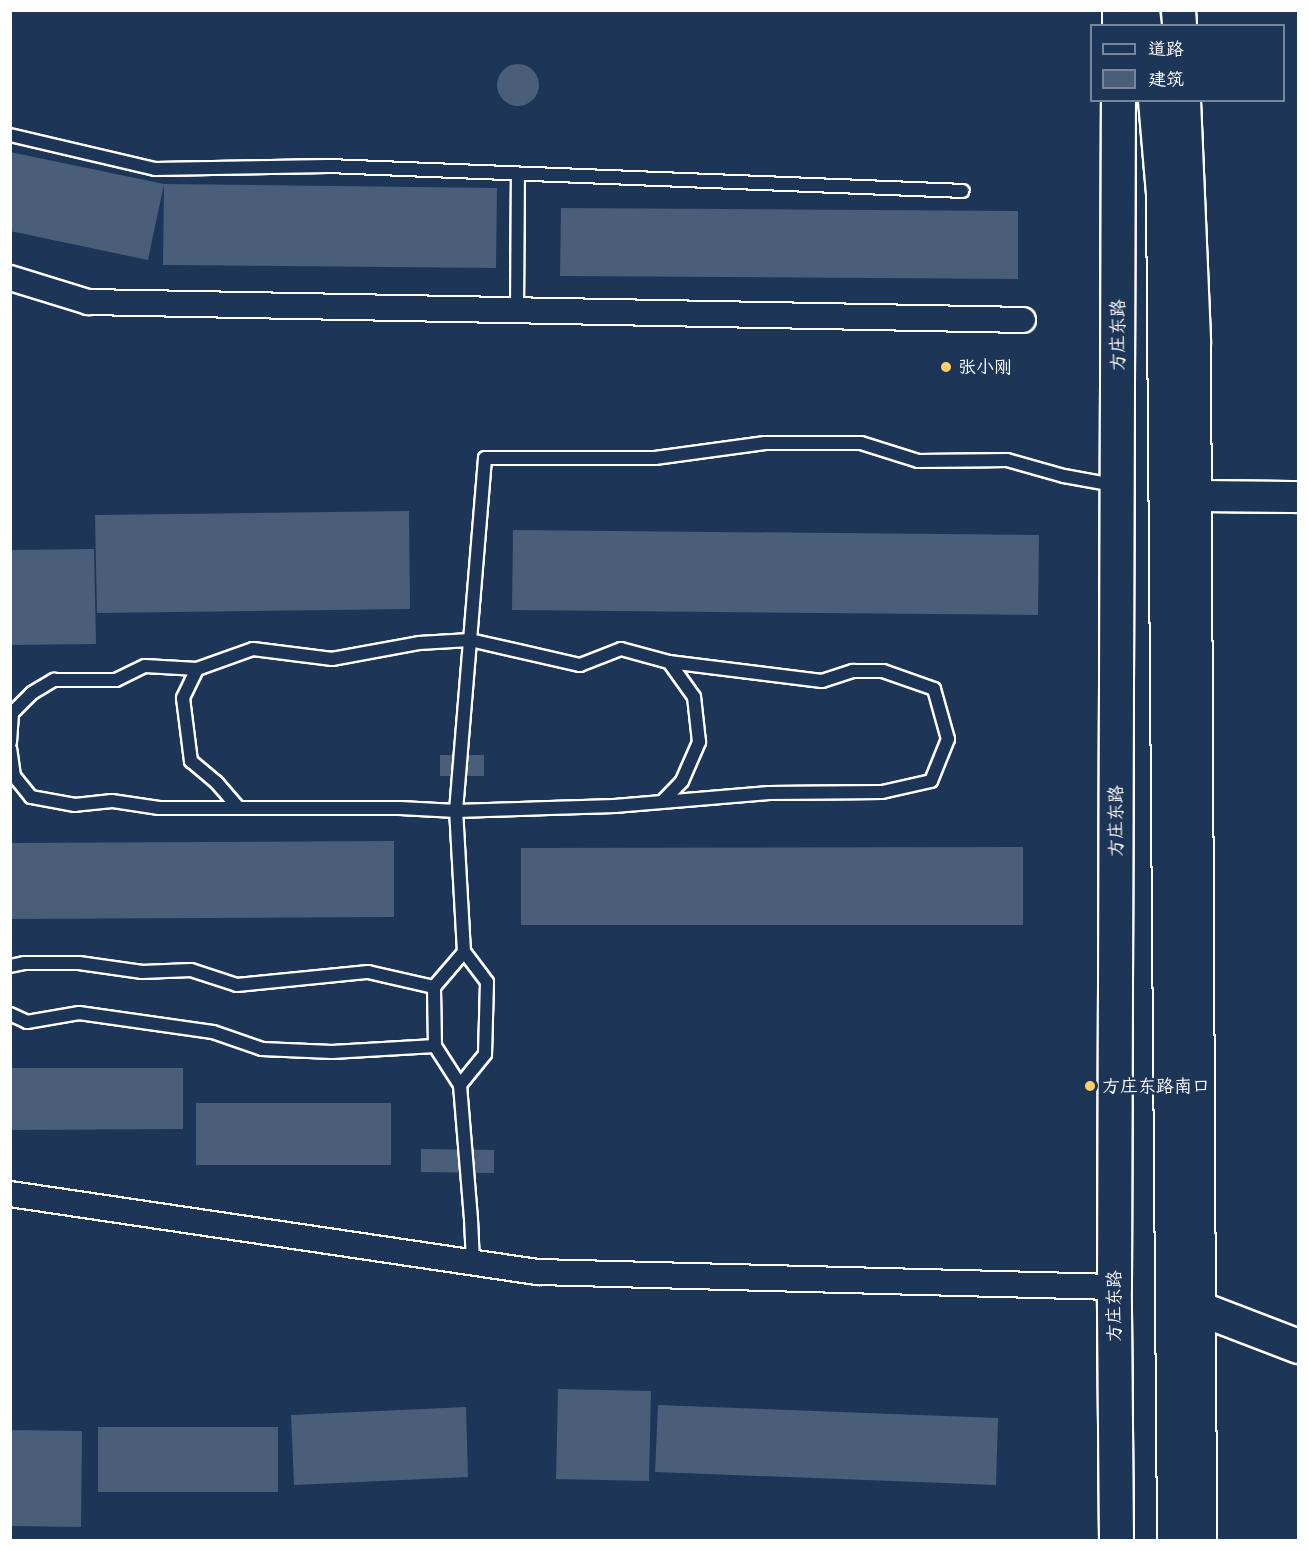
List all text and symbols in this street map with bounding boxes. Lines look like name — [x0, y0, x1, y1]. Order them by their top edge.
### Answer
legend — [1090, 24, 1285, 102]
text: 道路 — [1148, 33, 1184, 65]
text: 建筑 — [1148, 63, 1184, 95]
street label: 方庄东路 — [1107, 299, 1129, 371]
place label: 张小刚 — [958, 356, 1012, 378]
marker: 张小刚 — [939, 360, 953, 374]
street label: 方庄东路 — [1105, 785, 1127, 857]
place label: 方庄东路南口 — [1102, 1075, 1210, 1097]
marker: 方庄东路南口 — [1083, 1079, 1097, 1093]
street label: 方庄东路 — [1103, 1270, 1125, 1342]

